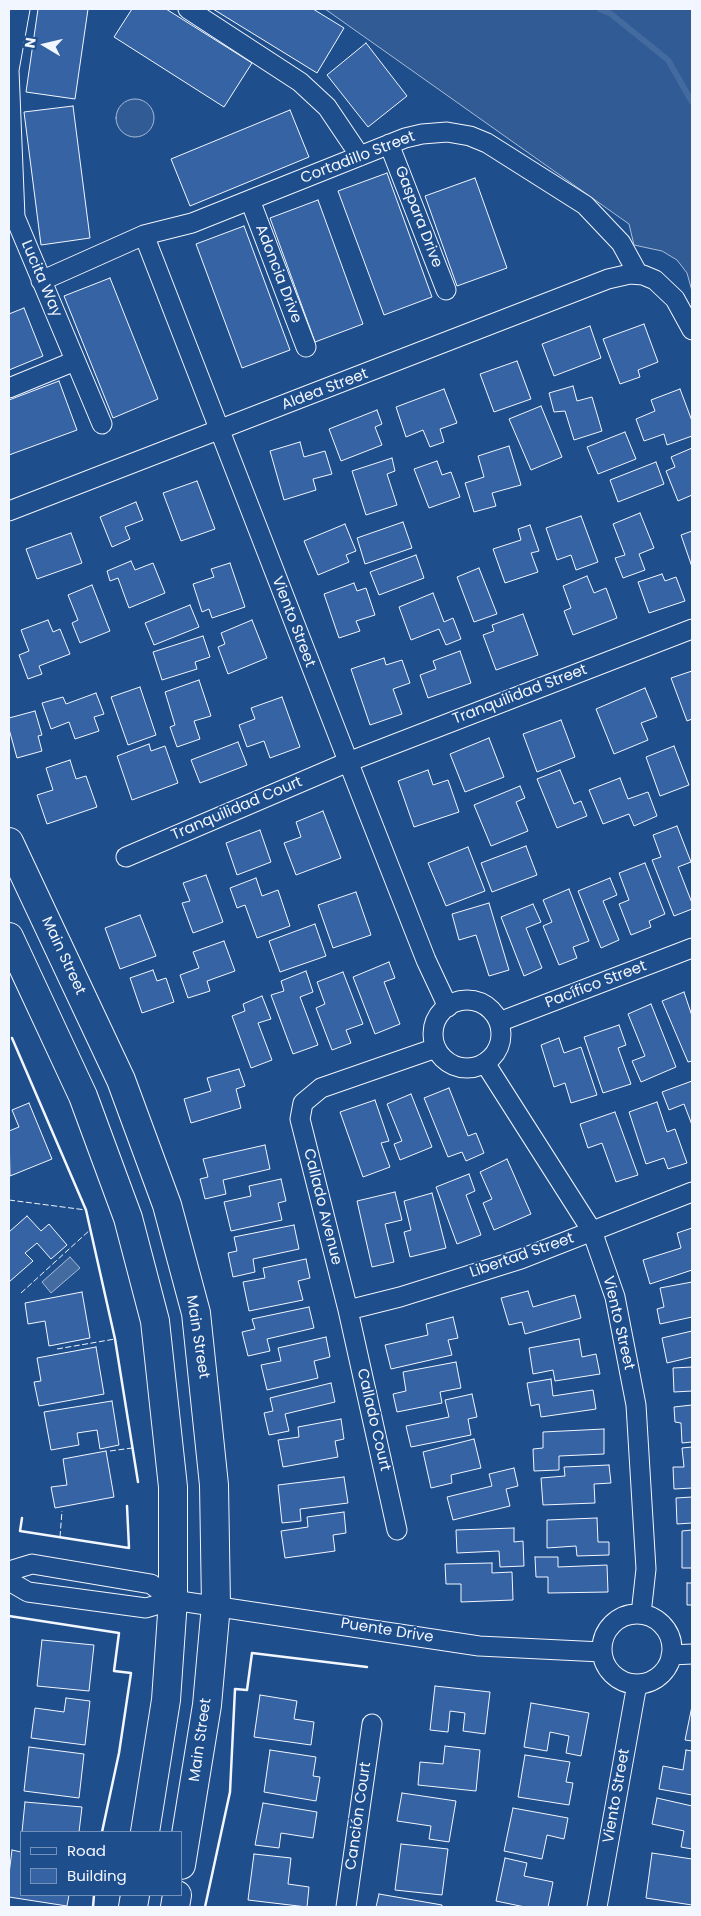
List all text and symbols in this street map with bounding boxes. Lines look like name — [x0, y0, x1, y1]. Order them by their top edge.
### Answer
north arrow — [20, 20, 70, 70]
text: N — [19, 36, 41, 49]
street label: Cortadillo Street — [298, 128, 418, 188]
street label: Gaspara Drive — [390, 164, 446, 270]
street label: Adoncia Drive — [251, 222, 305, 326]
street label: Lucita Way — [17, 238, 65, 320]
street label: Aldea Street — [279, 365, 371, 415]
street label: Viento Street — [267, 574, 319, 670]
street label: Tranquilidad Street — [450, 661, 590, 729]
street label: Tranquilidad Court — [169, 773, 305, 845]
street label: Main Street — [37, 914, 89, 998]
street label: Pacífico Street — [543, 957, 649, 1013]
street label: Callado Avenue — [299, 1147, 345, 1267]
street label: Libertad Street — [468, 1230, 576, 1282]
street label: Viento Street — [598, 1274, 638, 1372]
street label: Main Street — [182, 1294, 212, 1380]
street label: Callado Court — [352, 1367, 394, 1473]
street label: Puente Drive — [339, 1615, 435, 1647]
street label: Main Street — [186, 1697, 216, 1783]
street label: Viento Street — [600, 1747, 634, 1845]
street label: Canción Court — [342, 1761, 376, 1871]
legend — [20, 1831, 182, 1896]
text: Road — [67, 1840, 106, 1861]
text: Building — [67, 1865, 127, 1886]

